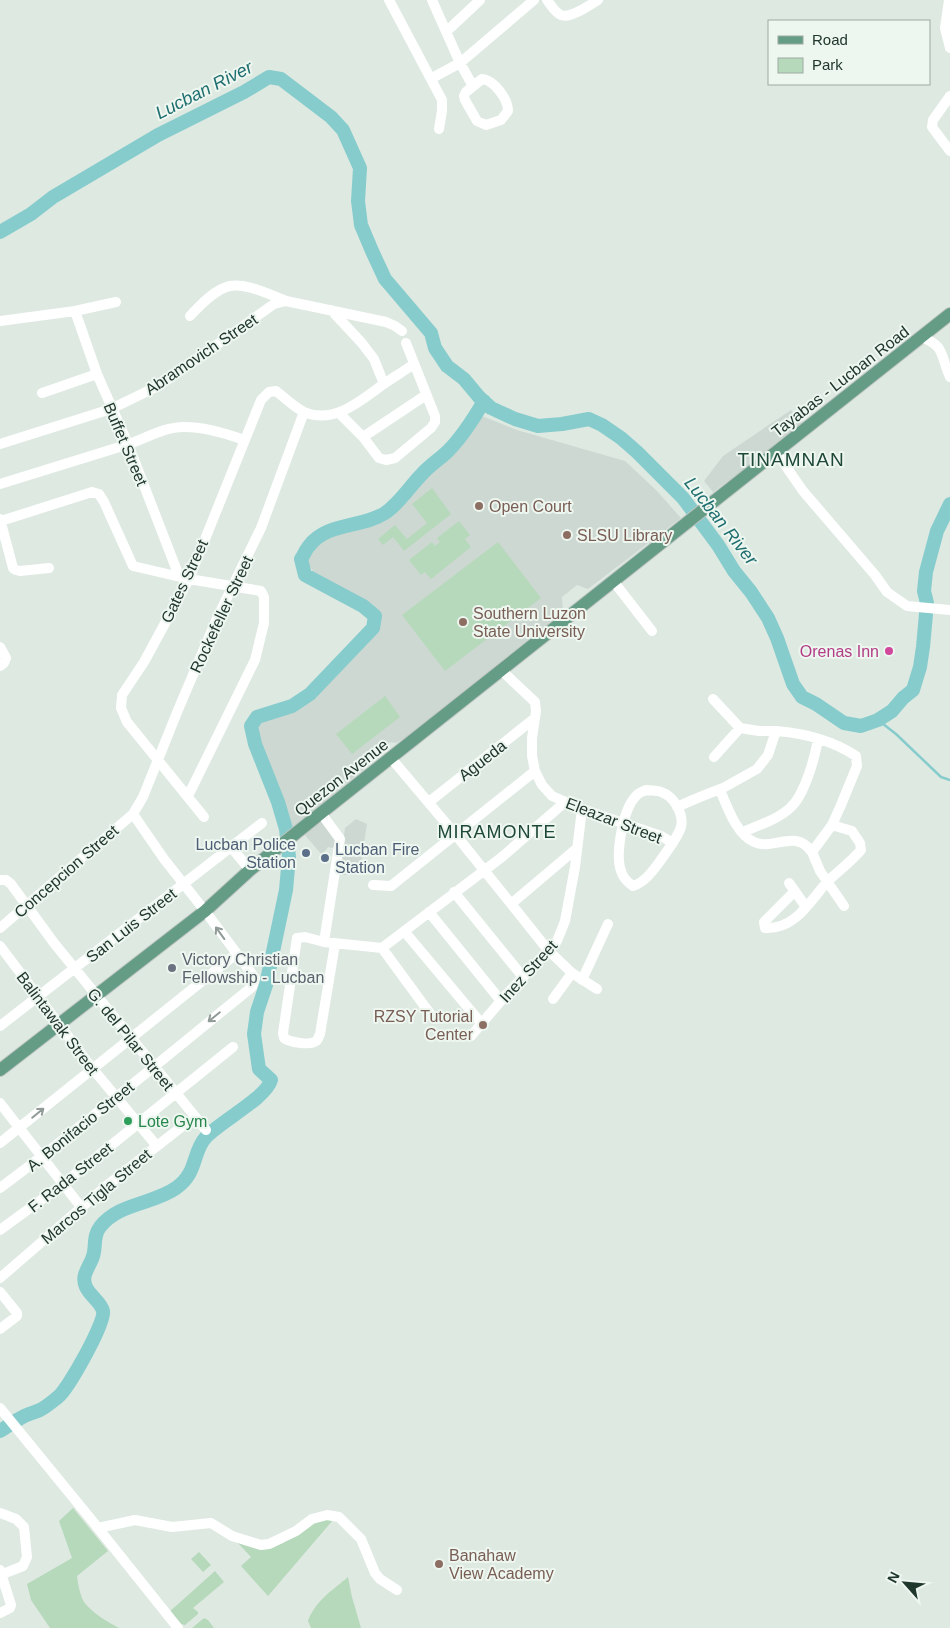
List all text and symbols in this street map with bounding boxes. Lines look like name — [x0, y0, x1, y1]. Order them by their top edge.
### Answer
legend — [768, 20, 930, 85]
text: Road — [812, 31, 848, 48]
text: Park — [812, 56, 843, 73]
water label: Lucban River — [152, 57, 257, 123]
street label: Abramovich Street — [142, 310, 261, 398]
street label: Tayabas - Lucban Road — [768, 323, 912, 440]
street label: Buffet Street — [100, 400, 151, 489]
district label: TINAMNAN — [737, 449, 845, 470]
water label: Lucban River — [680, 473, 762, 570]
place label: Open Court — [489, 498, 572, 515]
marker: Open Court — [473, 500, 485, 512]
place label: SLSU Library — [577, 527, 672, 544]
marker: SLSU Library — [561, 529, 573, 541]
street label: Gates Street — [158, 536, 211, 626]
street label: Rockefeller Street — [187, 552, 256, 675]
place label: Southern Luzon State University — [473, 605, 586, 640]
marker: Southern Luzon State University — [457, 616, 469, 628]
place label: Orenas Inn — [800, 643, 879, 660]
marker: Orenas Inn — [883, 645, 895, 657]
street label: Quezon Avenue — [291, 736, 391, 819]
street label: Agueda — [455, 737, 509, 784]
street label: Eleazar Street — [563, 794, 665, 847]
street label: Concepcion Street — [11, 821, 122, 921]
district label: MIRAMONTE — [438, 822, 557, 842]
place label: Lucban Police Station — [195, 836, 296, 871]
place label: Lucban Fire Station — [335, 841, 420, 876]
marker: Lucban Police Station — [300, 847, 312, 859]
marker: Lucban Fire Station — [319, 852, 331, 864]
street label: San Luis Street — [83, 885, 180, 966]
one-way arrow — [215, 926, 226, 940]
street label: Inez Street — [496, 936, 561, 1006]
place label: Victory Christian Fellowship - Lucban — [182, 951, 324, 986]
marker: Victory Christian Fellowship - Lucban — [166, 962, 178, 974]
street label: Balintawak Street — [13, 968, 102, 1079]
street label: G. del Pilar Street — [84, 985, 177, 1094]
place label: RZSY Tutorial Center — [374, 1008, 474, 1043]
one-way arrow — [208, 1012, 221, 1023]
marker: RZSY Tutorial Center — [477, 1019, 489, 1031]
street label: A. Bonifacio Street — [23, 1078, 138, 1175]
one-way arrow — [31, 1107, 44, 1118]
place label: Lote Gym — [138, 1113, 207, 1130]
marker: Lote Gym — [122, 1115, 134, 1127]
street label: F. Rada Street — [25, 1139, 116, 1216]
street label: Marcos Tigla Street — [38, 1145, 155, 1247]
place label: Banahaw View Academy — [449, 1547, 554, 1582]
marker: Banahaw View Academy — [433, 1558, 445, 1570]
north arrow — [880, 1558, 930, 1608]
text: N — [884, 1569, 903, 1585]

